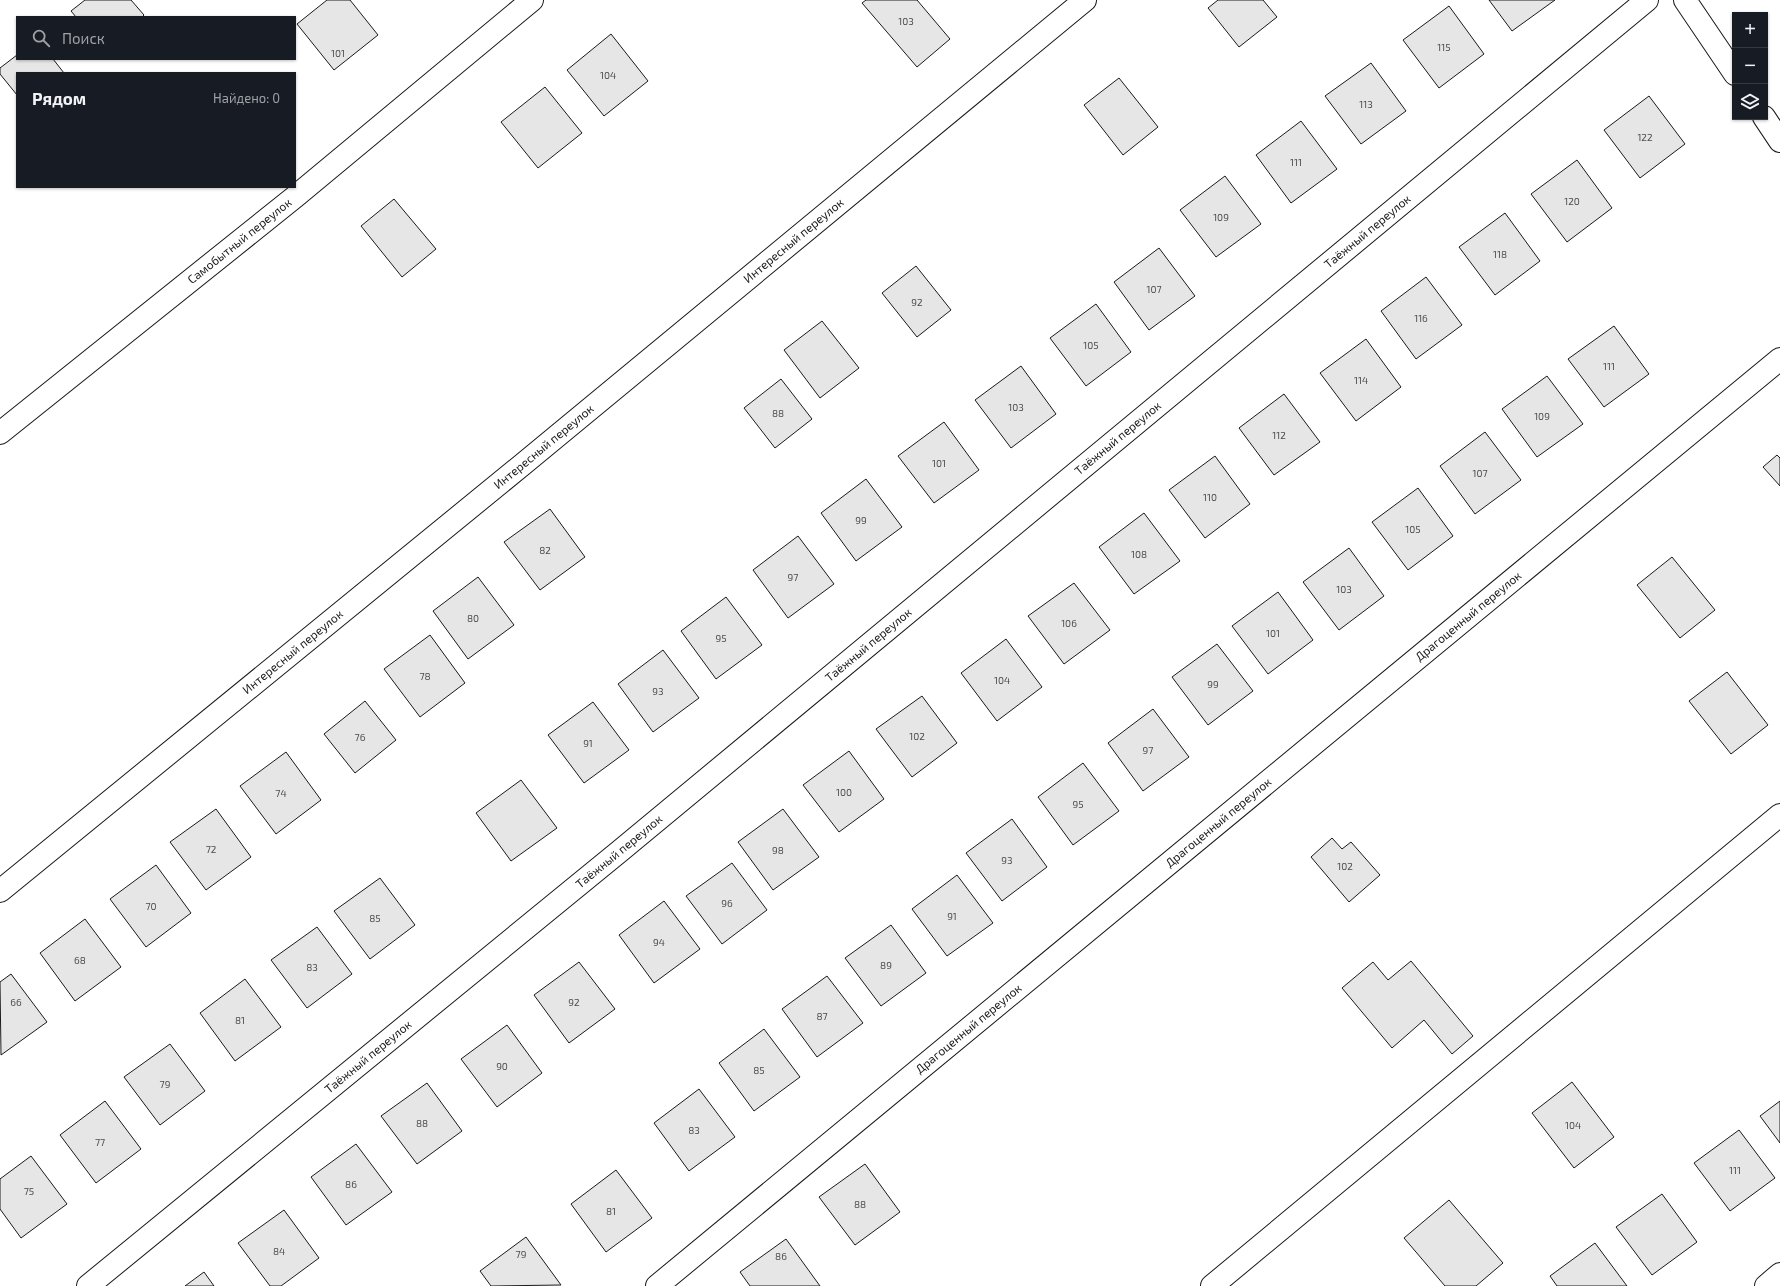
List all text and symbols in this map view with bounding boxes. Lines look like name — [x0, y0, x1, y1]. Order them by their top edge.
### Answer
map controls — [1732, 12, 1768, 120]
button: + — [1732, 12, 1768, 48]
house number: 103 — [898, 15, 914, 27]
search box — [16, 16, 296, 60]
icon: search — [30, 27, 52, 49]
text: Поиск — [62, 29, 105, 47]
house number: 115 — [1437, 41, 1451, 53]
house number: 101 — [331, 47, 345, 59]
button: − — [1732, 48, 1768, 84]
house number: 104 — [600, 69, 616, 81]
button: layers — [1732, 84, 1768, 120]
text: Рядом — [32, 88, 86, 108]
text: Найдено: 0 — [213, 90, 280, 106]
house number: 113 — [1359, 98, 1373, 110]
house number: 122 — [1637, 131, 1653, 143]
house number: 111 — [1290, 156, 1302, 168]
street label: Таёжный переулок — [1321, 191, 1413, 271]
street label: Самобытный переулок — [184, 194, 294, 286]
street label: Интересный переулок — [740, 194, 846, 285]
house number: 120 — [1564, 195, 1580, 207]
house number: 109 — [1213, 211, 1229, 223]
house number: 118 — [1493, 248, 1507, 260]
house number: 107 — [1146, 283, 1162, 295]
house number: 92 — [911, 296, 923, 308]
house number: 116 — [1414, 312, 1428, 324]
house number: 105 — [1083, 339, 1099, 351]
house number: 111 — [1603, 360, 1615, 372]
house number: 114 — [1354, 374, 1368, 386]
street label: Таёжный переулок — [1071, 397, 1164, 477]
street label: Интересный переулок — [490, 401, 596, 491]
house number: 103 — [1008, 401, 1024, 413]
house number: 88 — [772, 407, 784, 419]
house number: 109 — [1534, 410, 1550, 422]
house number: 112 — [1272, 429, 1286, 441]
house number: 101 — [932, 457, 946, 469]
house number: 107 — [1472, 467, 1488, 479]
house number: 110 — [1203, 491, 1217, 503]
house number: 99 — [855, 514, 867, 526]
house number: 105 — [1405, 523, 1421, 535]
house number: 82 — [539, 544, 551, 556]
house number: 108 — [1131, 548, 1147, 560]
street label: Драгоценный переулок — [1412, 567, 1524, 663]
house number: 97 — [788, 571, 798, 583]
house number: 103 — [1336, 583, 1352, 595]
street label: Таёжный переулок — [822, 604, 914, 684]
street label: Интересный переулок — [239, 606, 346, 696]
house number: 80 — [467, 612, 479, 624]
house number: 106 — [1061, 617, 1077, 629]
house number: 101 — [1266, 627, 1280, 639]
house number: 95 — [715, 632, 727, 644]
house number: 78 — [419, 670, 431, 682]
house number: 104 — [994, 674, 1010, 686]
house number: 99 — [1207, 678, 1219, 690]
house number: 93 — [652, 685, 664, 697]
house number: 102 — [909, 730, 925, 742]
house number: 76 — [355, 731, 366, 743]
house number: 91 — [583, 737, 593, 749]
house number: 97 — [1143, 744, 1153, 756]
street label: Драгоценный переулок — [1162, 774, 1274, 870]
house number: 100 — [836, 786, 852, 798]
house number: 74 — [275, 787, 287, 799]
house number: 95 — [1072, 798, 1084, 810]
street label: Таёжный переулок — [572, 811, 665, 891]
house number: 72 — [206, 843, 217, 855]
house number: 98 — [772, 844, 784, 856]
house number: 93 — [1001, 854, 1013, 866]
house number: 102 — [1337, 860, 1353, 872]
house number: 96 — [721, 897, 733, 909]
house number: 70 — [145, 900, 157, 912]
house number: 91 — [947, 910, 957, 922]
house number: 85 — [369, 912, 381, 924]
house number: 94 — [653, 936, 665, 948]
house number: 68 — [74, 954, 86, 966]
house number: 89 — [880, 959, 892, 971]
house number: 83 — [306, 961, 318, 973]
street label: Драгоценный переулок — [912, 980, 1024, 1076]
house number: 66 — [10, 996, 22, 1008]
house number: 92 — [568, 996, 580, 1008]
house number: 87 — [816, 1010, 828, 1022]
house number: 81 — [235, 1014, 245, 1026]
street label: Таёжный переулок — [321, 1016, 414, 1096]
house number: 90 — [496, 1060, 508, 1072]
house number: 85 — [753, 1064, 765, 1076]
house number: 79 — [160, 1078, 171, 1090]
house number: 88 — [416, 1117, 428, 1129]
house number: 104 — [1565, 1119, 1581, 1131]
house number: 83 — [688, 1124, 700, 1136]
house number: 77 — [95, 1136, 105, 1148]
house number: 111 — [1729, 1164, 1741, 1176]
house number: 86 — [345, 1178, 357, 1190]
house number: 75 — [24, 1185, 34, 1197]
house number: 88 — [854, 1198, 866, 1210]
house number: 81 — [606, 1205, 616, 1217]
house number: 84 — [273, 1245, 285, 1257]
house number: 79 — [516, 1248, 527, 1260]
house number: 86 — [775, 1250, 787, 1262]

